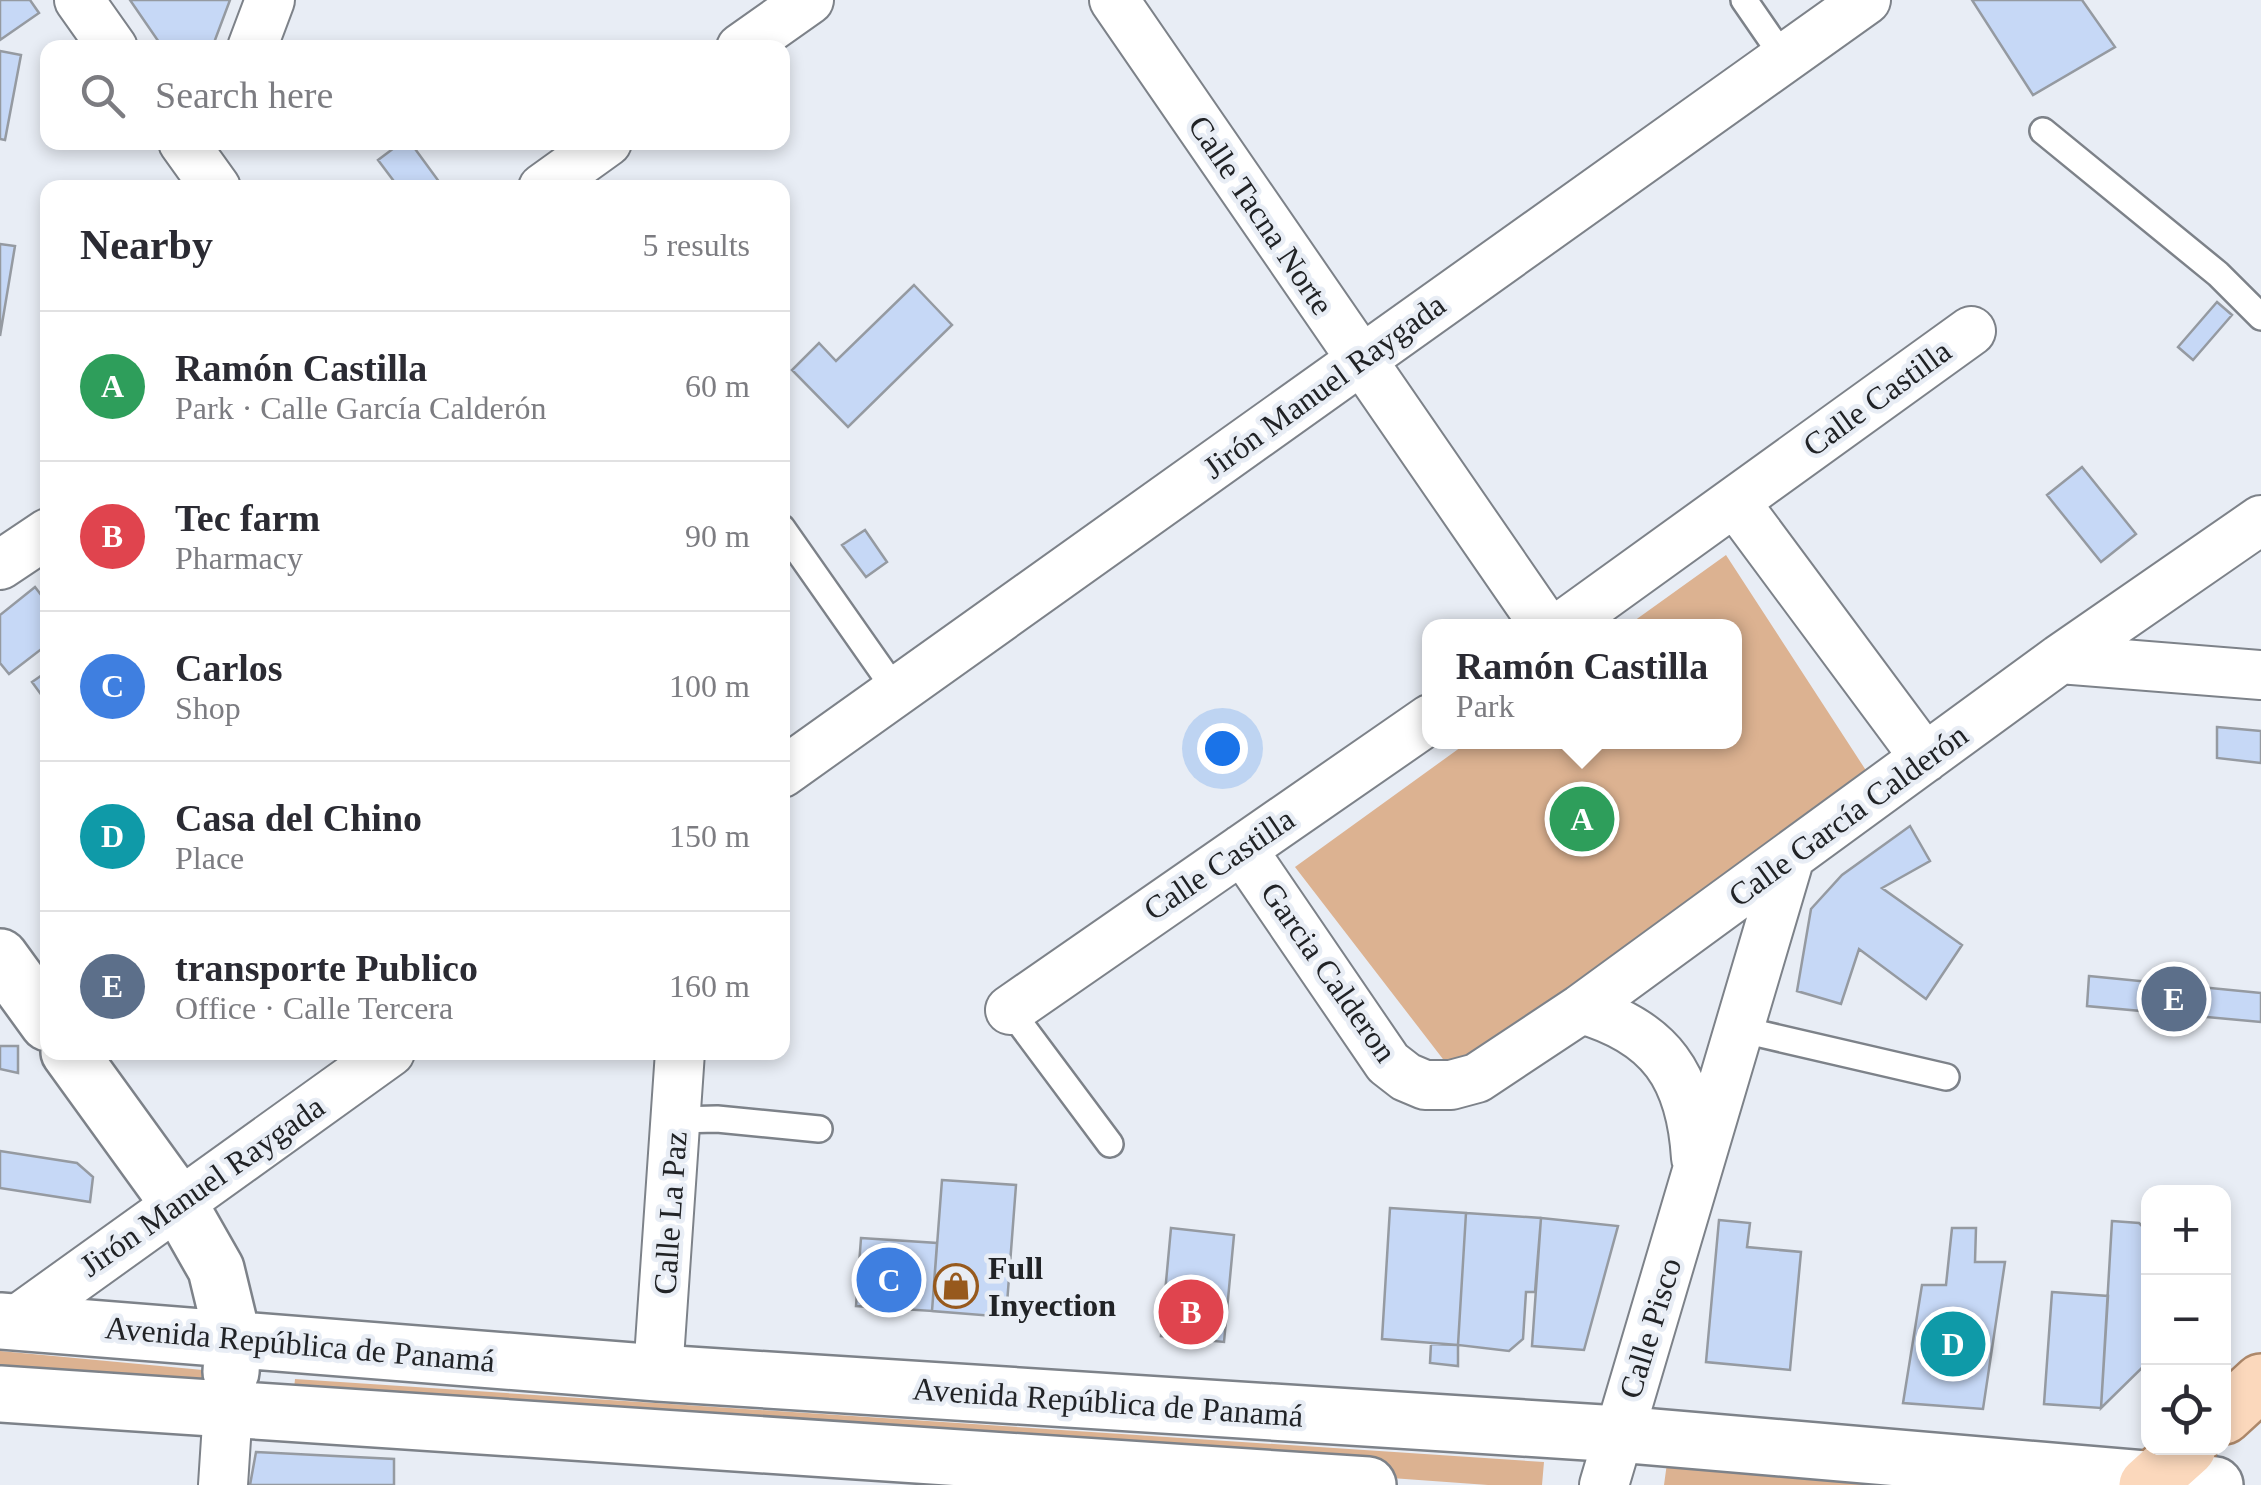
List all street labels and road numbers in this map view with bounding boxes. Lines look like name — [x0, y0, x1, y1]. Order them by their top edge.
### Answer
street label: Calle Tacna Norte — [1181, 109, 1341, 321]
street label: Jirón Manuel Raygada — [1196, 286, 1452, 486]
street label: Calle Castilla — [1796, 333, 1958, 463]
street label: Calle García Calderón — [1722, 716, 1974, 914]
street label: Calle Castilla — [1137, 801, 1301, 927]
street label: Garcia Calderon — [1254, 875, 1404, 1069]
street label: Jirón Manuel Raygada — [73, 1088, 331, 1284]
street label: Calle La Paz — [646, 1130, 694, 1296]
street label: Calle Pisco — [1612, 1253, 1688, 1403]
street label: Avenida República de Panamá — [104, 1309, 496, 1379]
street label: Avenida República de Panamá — [912, 1370, 1304, 1434]

